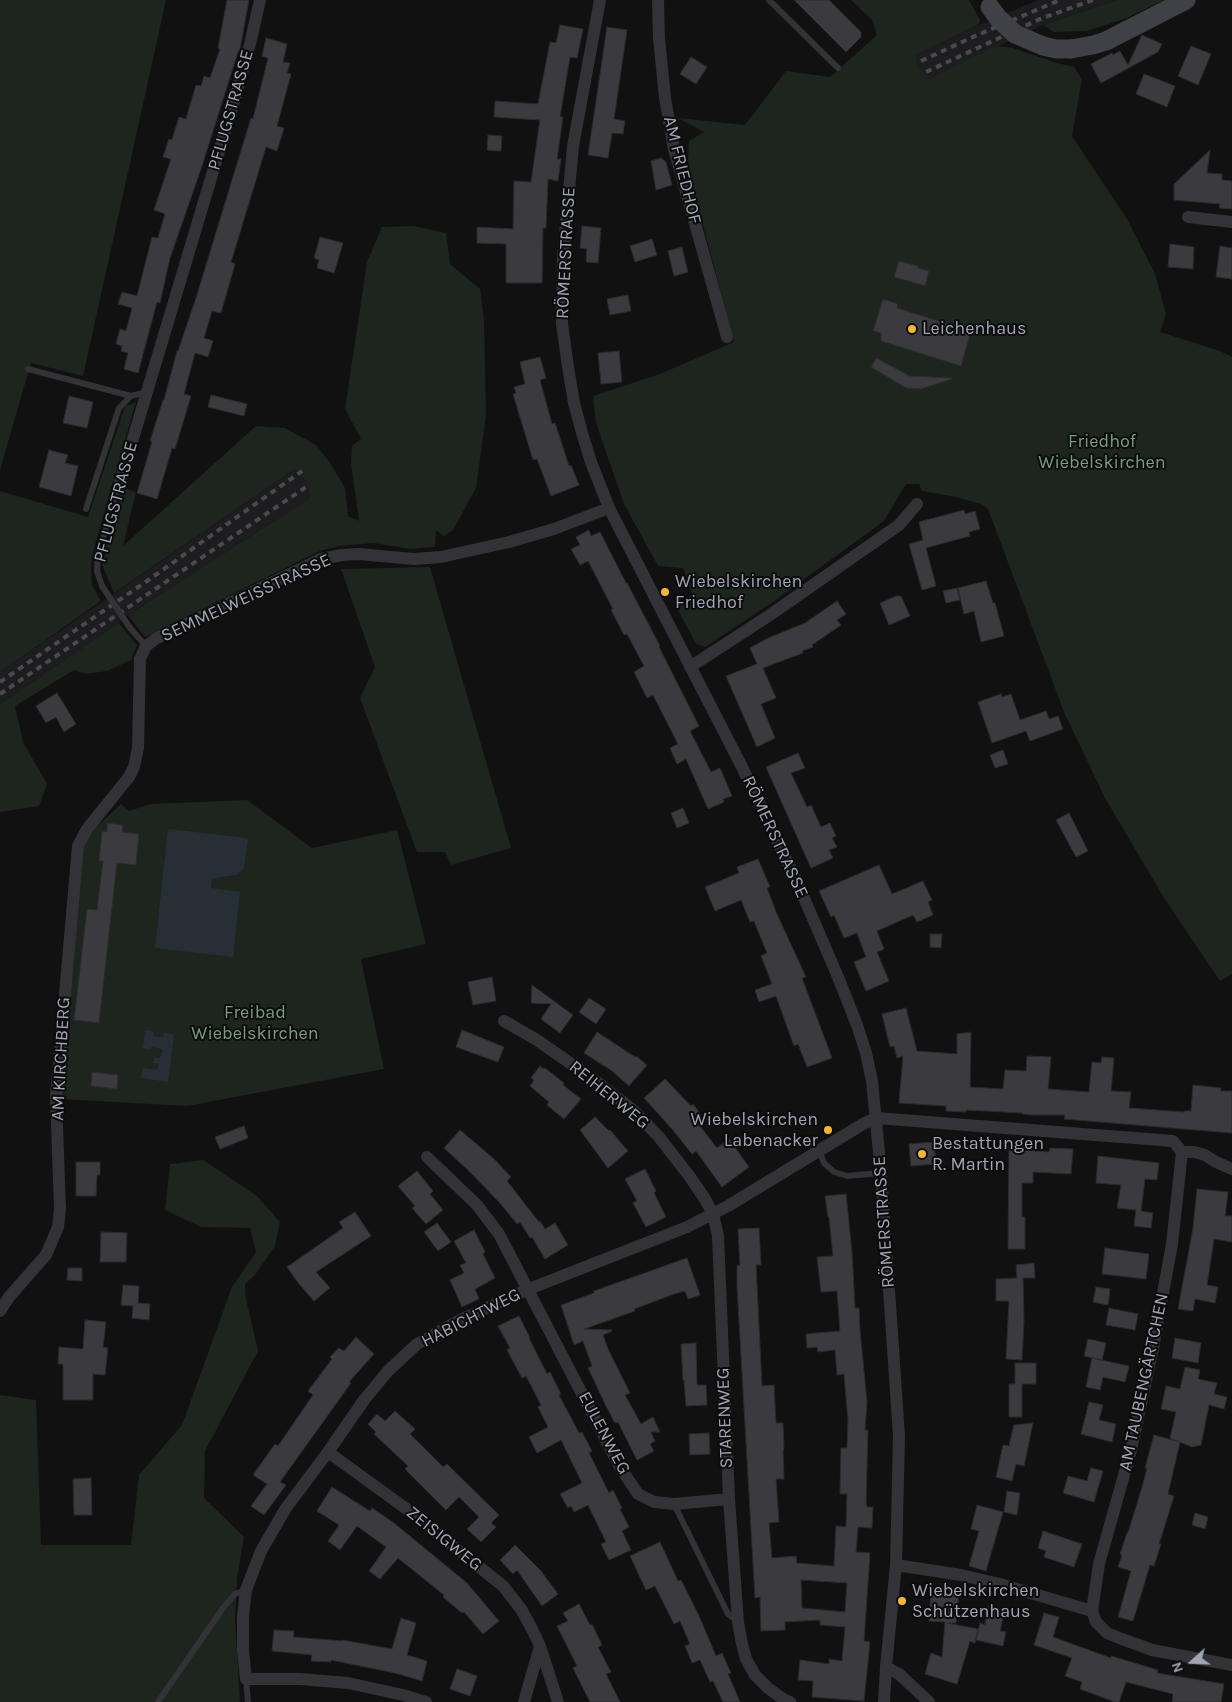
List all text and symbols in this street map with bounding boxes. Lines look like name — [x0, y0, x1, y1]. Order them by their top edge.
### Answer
street label: PFLUGSTRASSE — [203, 47, 259, 173]
street label: AM FRIEDHOF — [658, 114, 706, 226]
street label: RÖMERSTRASSE — [552, 186, 580, 320]
place label: Leichenhaus — [922, 318, 1026, 340]
marker: Leichenhaus — [906, 323, 918, 335]
park label: Friedhof Wiebelskirchen — [1038, 431, 1166, 474]
street label: PFLUGSTRASSE — [89, 439, 143, 565]
street label: SEMMELWEISSTRASSE — [158, 549, 334, 647]
place label: Wiebelskirchen Friedhof — [675, 571, 802, 614]
marker: Wiebelskirchen Friedhof — [659, 586, 671, 598]
street label: RÖMERSTRASSE — [737, 773, 813, 901]
street label: AM KIRCHBERG — [47, 997, 75, 1121]
park label: Freibad Wiebelskirchen — [191, 1002, 319, 1044]
street label: REIHERWEG — [564, 1056, 654, 1134]
place label: Wiebelskirchen Labenacker — [691, 1109, 818, 1152]
marker: Wiebelskirchen Labenacker — [822, 1124, 834, 1136]
place label: Bestattungen R. Martin — [932, 1133, 1044, 1176]
marker: Bestattungen R. Martin — [916, 1148, 928, 1160]
street label: RÖMERSTRASSE — [869, 1155, 899, 1289]
street label: HABICHTWEG — [418, 1284, 524, 1352]
street label: AM TAUBENGÄRTCHEN — [1115, 1291, 1173, 1473]
street label: STARENWEG — [712, 1367, 738, 1469]
street label: EULENWEG — [573, 1388, 635, 1478]
street label: ZEISIGWEG — [402, 1502, 486, 1576]
place label: Wiebelskirchen Schützenhaus — [912, 1580, 1039, 1622]
marker: Wiebelskirchen Schützenhaus — [896, 1595, 908, 1607]
north arrow — [1167, 1637, 1217, 1687]
text: N — [1168, 1660, 1187, 1675]

